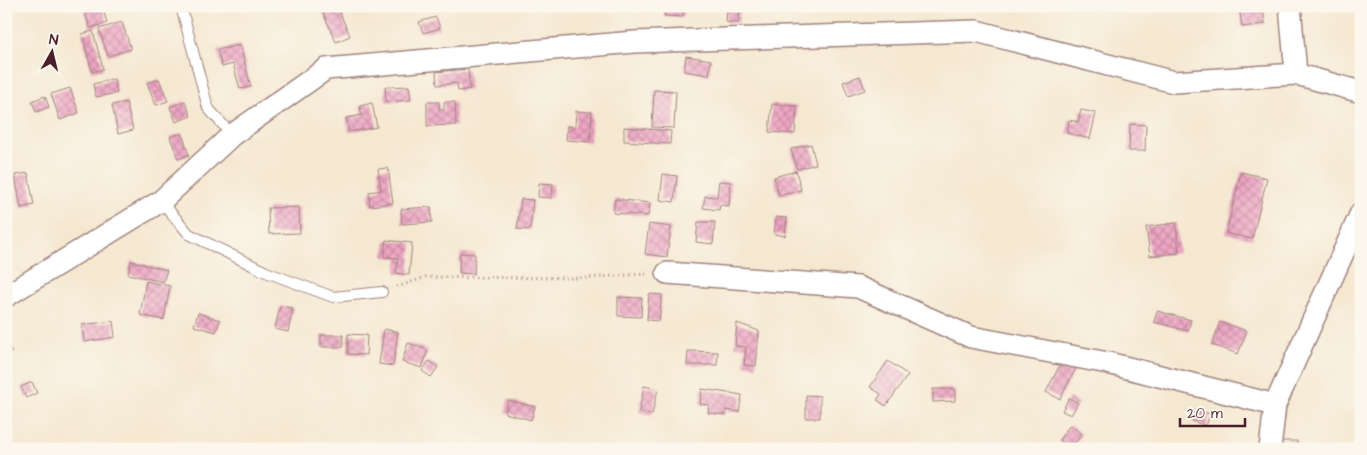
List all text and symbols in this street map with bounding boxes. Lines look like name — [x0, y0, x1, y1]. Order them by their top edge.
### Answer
north arrow — [28, 28, 78, 78]
text: N — [48, 30, 60, 51]
scale bar — [1180, 395, 1244, 427]
text: 20 m — [1187, 403, 1223, 424]

